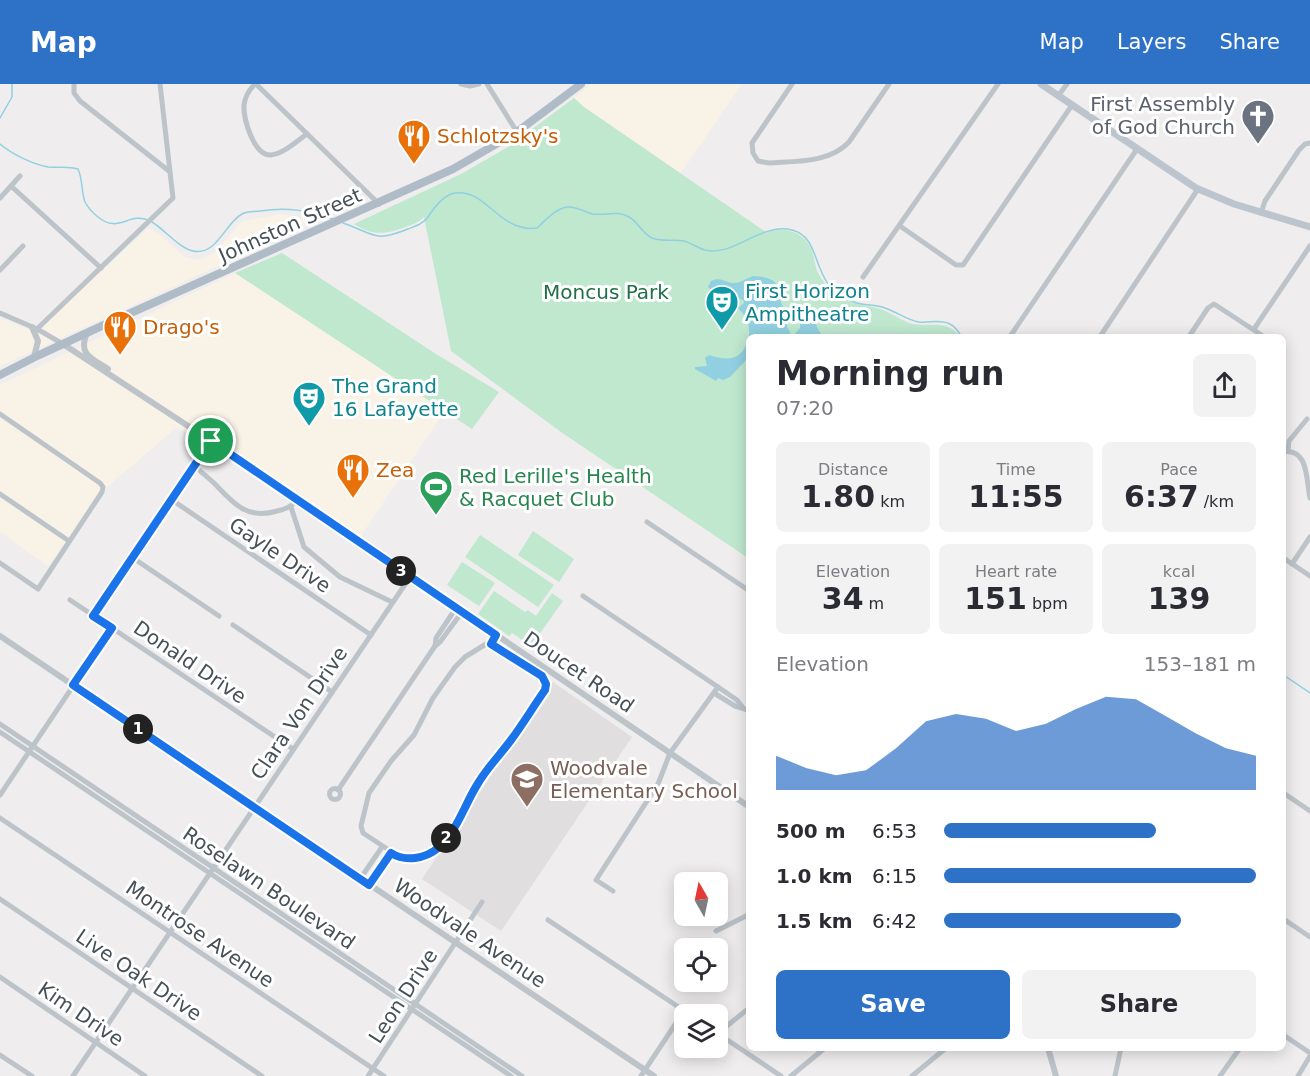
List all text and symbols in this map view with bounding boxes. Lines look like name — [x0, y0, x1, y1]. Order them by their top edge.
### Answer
text: Map — [30, 26, 97, 59]
text: Map — [1040, 30, 1084, 54]
text: Layers — [1117, 30, 1186, 54]
text: Share — [1219, 30, 1280, 54]
place label: First Assembly of God Church — [1090, 92, 1235, 139]
church icon: First Assembly of God Church — [1240, 98, 1276, 145]
restaurant icon: Schlotzsky's — [396, 118, 432, 165]
place label: Schlotzsky's — [437, 124, 559, 148]
street label: Johnston Street — [213, 183, 365, 268]
place label: First Horizon Ampitheatre — [745, 279, 870, 326]
park label: Moncus Park — [543, 280, 669, 304]
theatre icon: First Horizon Ampitheatre — [704, 284, 740, 331]
restaurant icon: Drago's — [102, 309, 138, 356]
place label: Drago's — [143, 315, 220, 339]
text: Morning run — [776, 354, 1004, 393]
button: share — [1193, 354, 1256, 417]
place label: The Grand 16 Lafayette — [331, 374, 459, 421]
theatre icon: The Grand 16 Lafayette — [291, 380, 327, 427]
text: 07:20 — [776, 396, 834, 420]
pin — [185, 415, 236, 466]
icon: arrive — [194, 424, 227, 457]
restaurant icon: Zea — [335, 452, 371, 499]
place label: Zea — [376, 458, 414, 482]
text: Distance — [818, 460, 888, 479]
text: Time — [996, 460, 1036, 479]
text: Pace — [1160, 460, 1198, 479]
place label: Red Lerille's Health & Racquet Club — [459, 464, 652, 511]
sports icon: Red Lerille's Health & Racquet Club — [418, 469, 454, 516]
text: 1.80 — [801, 479, 875, 514]
text: 11:55 — [968, 479, 1064, 514]
text: 6:37 — [1124, 479, 1199, 514]
text: km — [875, 492, 905, 511]
text: /km — [1199, 492, 1234, 511]
street label: Gayle Drive — [225, 512, 335, 598]
pin: 3 — [386, 556, 416, 586]
text: 3 — [395, 561, 407, 580]
text: Elevation — [816, 562, 890, 581]
text: Heart rate — [975, 562, 1057, 581]
text: kcal — [1163, 562, 1195, 581]
text: 34 — [822, 581, 864, 616]
text: 151 — [964, 581, 1027, 616]
text: 139 — [1148, 581, 1210, 616]
text: m — [864, 594, 884, 613]
text: bpm — [1027, 594, 1068, 613]
street label: Donald Drive — [129, 616, 251, 708]
street label: Doucet Road — [519, 626, 639, 718]
street label: Clara Von Drive — [246, 642, 352, 784]
text: Elevation — [776, 652, 869, 676]
text: 153–181 m — [1144, 652, 1256, 676]
pin: 1 — [123, 714, 153, 744]
text: 1 — [132, 719, 144, 738]
place label: Woodvale Elementary School — [550, 756, 738, 803]
school or university icon: Woodvale Elementary School — [509, 761, 545, 808]
text: 500 m — [776, 819, 846, 843]
text: 6:53 — [872, 819, 917, 843]
street label: Roselawn Boulevard — [178, 821, 360, 955]
pin: 2 — [431, 823, 461, 853]
text: 2 — [440, 828, 452, 847]
text: 1.0 km — [776, 864, 853, 888]
text: 6:15 — [872, 864, 917, 888]
north arrow — [674, 872, 728, 926]
map controls — [674, 872, 728, 1058]
street label: Woodvale Avenue — [389, 873, 551, 993]
street label: Montrose Avenue — [121, 876, 279, 992]
text: 1.5 km — [776, 909, 853, 933]
text: 6:42 — [872, 909, 917, 933]
street label: Live Oak Drive — [72, 924, 206, 1026]
button: locate — [674, 938, 728, 992]
street label: Leon Drive — [364, 944, 442, 1048]
button: Save — [776, 970, 1010, 1039]
button: Share — [1022, 970, 1256, 1039]
street label: Kim Drive — [34, 977, 128, 1051]
button: layers — [674, 1004, 728, 1058]

